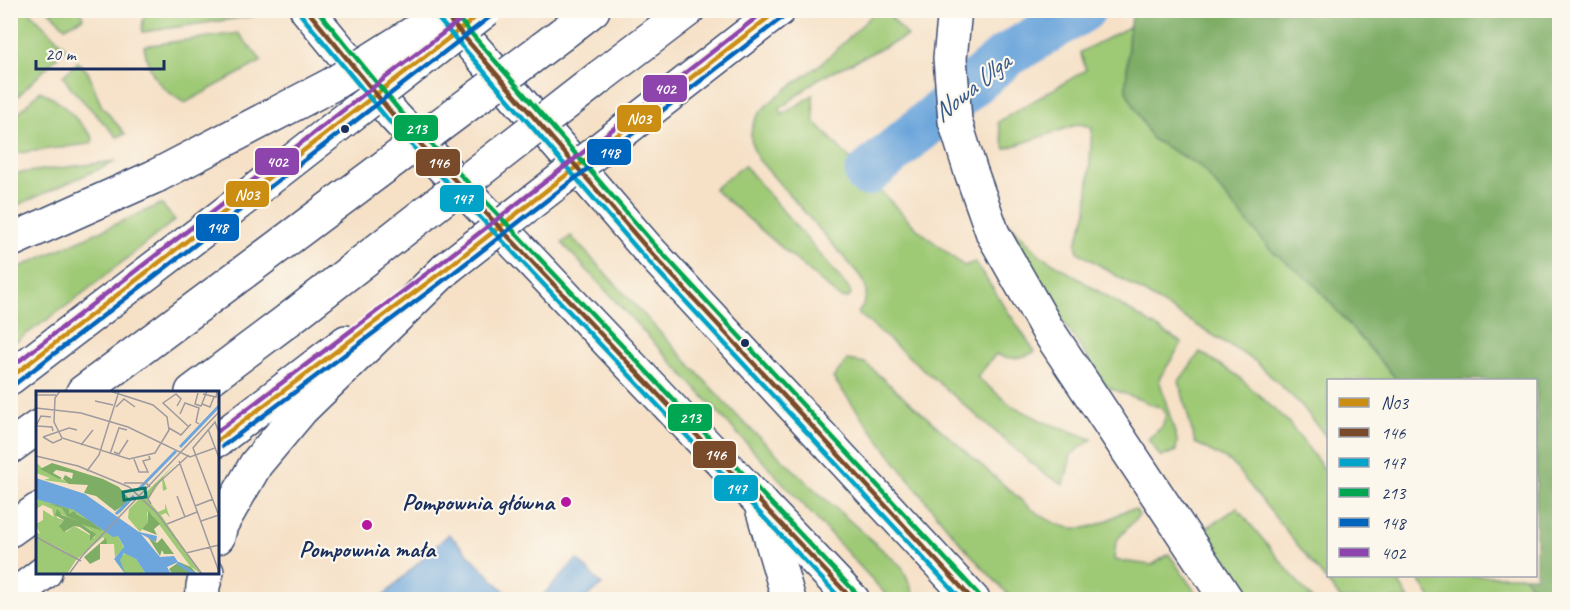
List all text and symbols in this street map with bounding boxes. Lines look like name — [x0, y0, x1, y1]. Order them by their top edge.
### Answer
scale bar — [36, 33, 164, 71]
text: 20 m — [45, 43, 78, 65]
water label: Nowa Ulga — [925, 44, 1020, 129]
line badge: 402 — [642, 74, 688, 103]
text: 402 — [654, 79, 678, 99]
line badge: N03 — [616, 104, 662, 133]
text: N03 — [627, 109, 653, 129]
line badge: 213 — [393, 114, 439, 142]
text: 213 — [405, 119, 429, 139]
unlabelled marker — [339, 123, 351, 135]
line badge: 148 — [586, 138, 632, 166]
text: 148 — [598, 143, 622, 163]
line badge: 402 — [254, 147, 300, 176]
line badge: 146 — [415, 148, 461, 177]
text: 402 — [266, 152, 290, 172]
text: 146 — [427, 153, 450, 173]
line badge: N03 — [225, 180, 270, 208]
line badge: 147 — [439, 184, 485, 213]
text: N03 — [235, 185, 261, 205]
text: 147 — [451, 189, 475, 209]
line badge: 148 — [195, 213, 240, 242]
text: 148 — [206, 218, 230, 238]
unlabelled marker — [739, 337, 751, 349]
legend — [1327, 379, 1537, 577]
inset map — [36, 391, 219, 574]
text: N03 — [1381, 392, 1410, 414]
line badge: 213 — [667, 403, 713, 432]
text: 213 — [679, 408, 703, 428]
text: 146 — [1381, 422, 1406, 444]
line badge: 146 — [692, 440, 737, 469]
text: 146 — [704, 445, 727, 465]
text: 147 — [1381, 452, 1406, 474]
line badge: 147 — [713, 474, 759, 502]
text: 147 — [725, 479, 749, 499]
text: 213 — [1381, 482, 1407, 504]
place label: Pompownia główna — [402, 487, 556, 517]
marker: Pompownia główna — [559, 495, 573, 509]
text: 148 — [1381, 512, 1407, 534]
marker: Pompownia mała — [360, 518, 374, 532]
place label: Pompownia mała — [299, 534, 437, 564]
text: 402 — [1381, 542, 1407, 564]

